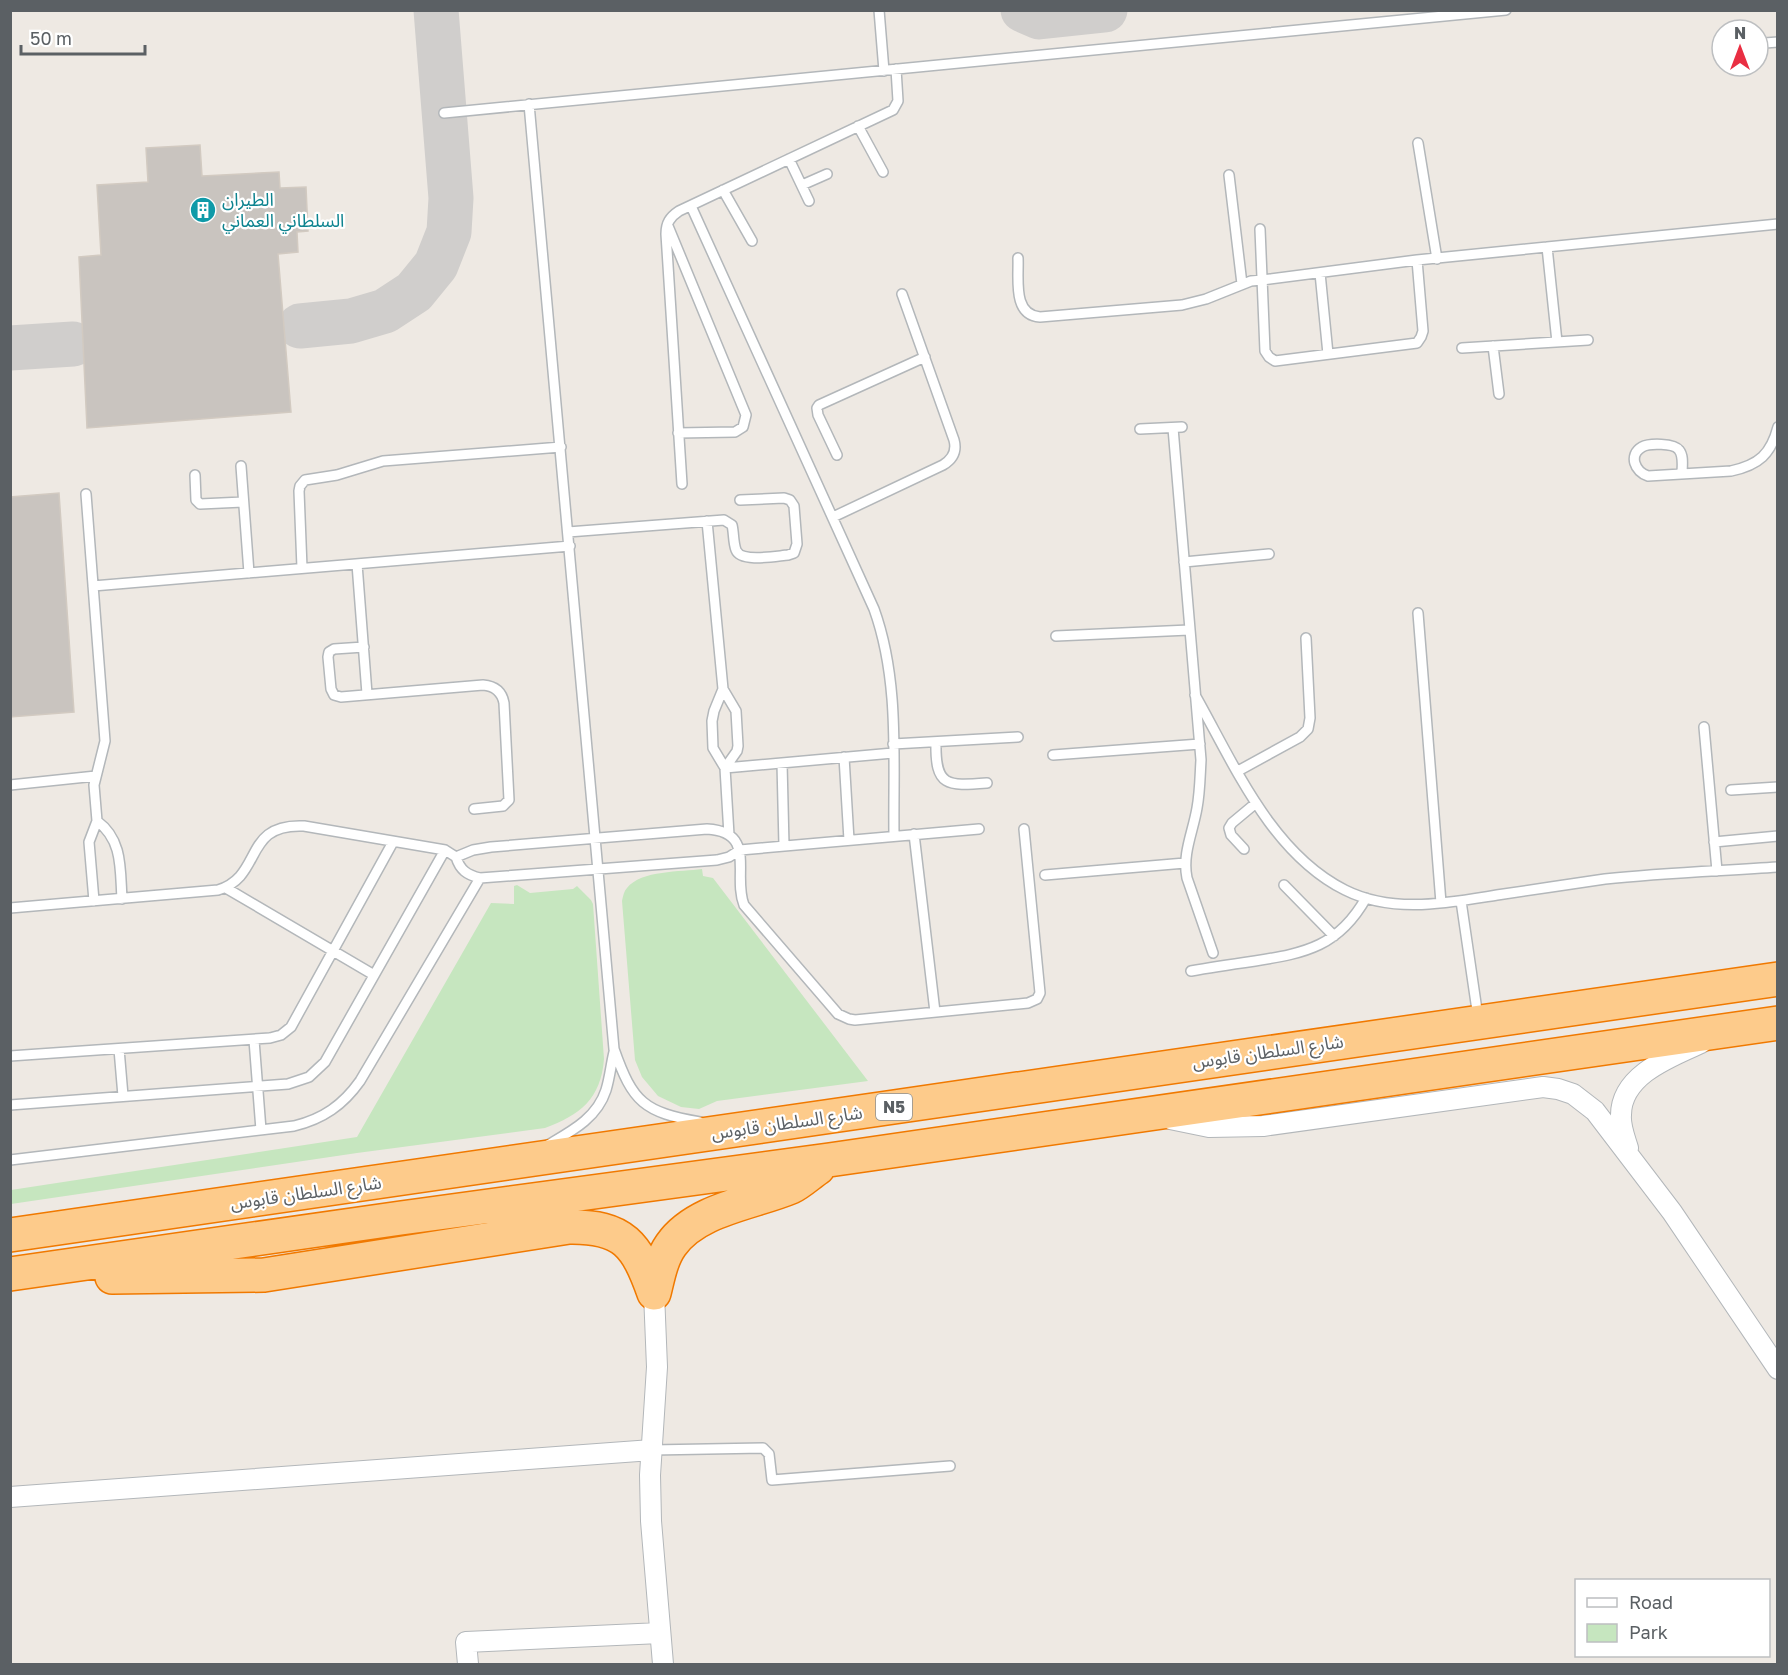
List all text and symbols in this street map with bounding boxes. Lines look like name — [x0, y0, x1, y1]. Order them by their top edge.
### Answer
scale bar — [21, 18, 146, 56]
north arrow — [1710, 18, 1770, 78]
text: N — [1734, 23, 1746, 43]
text: 50 m — [30, 27, 72, 49]
place label: الطيران السلطاني العماني — [222, 188, 344, 234]
building icon: الطيران السلطاني العماني — [188, 195, 218, 225]
street label: شارع السلطان قابوس — [1191, 1030, 1345, 1076]
road number: N5 — [876, 1094, 912, 1120]
street label: شارع السلطان قابوس — [710, 1101, 864, 1147]
street label: شارع السلطان قابوس — [229, 1171, 383, 1217]
legend — [1575, 1579, 1770, 1657]
text: Road — [1629, 1591, 1673, 1613]
text: Park — [1629, 1621, 1668, 1643]

